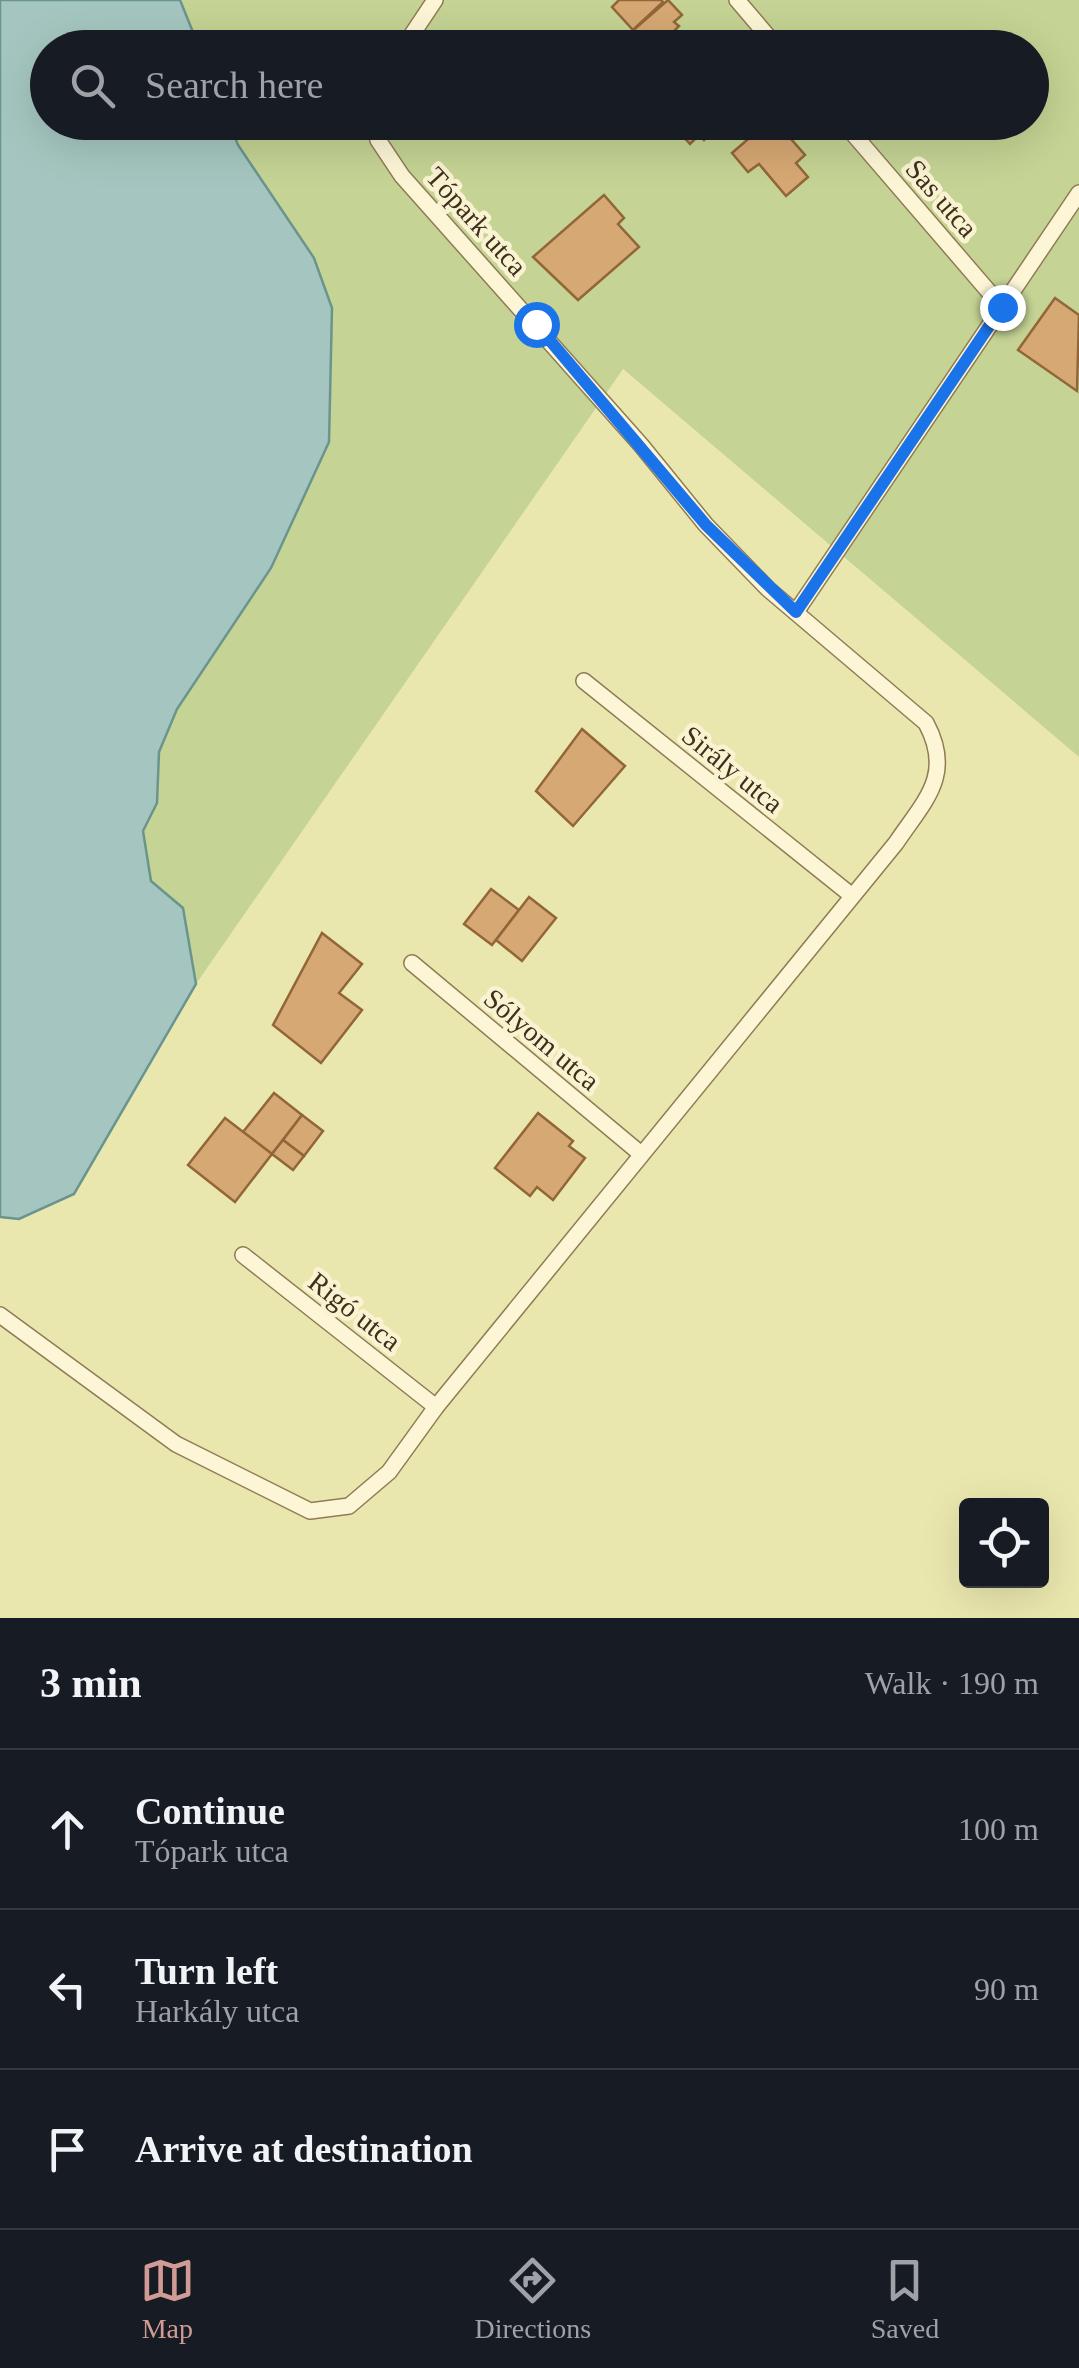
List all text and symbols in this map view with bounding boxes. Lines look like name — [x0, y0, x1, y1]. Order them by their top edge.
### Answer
search box — [30, 30, 1049, 140]
icon: search — [65, 58, 120, 113]
text: Search here — [145, 64, 323, 106]
street label: Sas utca — [900, 153, 984, 244]
street label: Tópark utca — [420, 161, 534, 282]
route end — [980, 285, 1026, 331]
route start — [514, 302, 560, 348]
street label: Sirály utca — [676, 719, 790, 820]
street label: Sólyom utca — [478, 982, 606, 1097]
street label: Rigó utca — [303, 1266, 407, 1357]
map controls — [959, 1498, 1049, 1588]
button: locate — [959, 1498, 1049, 1588]
text: 3 min — [40, 1660, 142, 1706]
text: Walk · 190 m — [865, 1665, 1039, 1701]
text: Continue — [135, 1790, 285, 1832]
icon: ahead — [40, 1802, 95, 1857]
text: 100 m — [958, 1811, 1039, 1847]
text: Tópark utca — [135, 1833, 289, 1869]
text: Turn left — [135, 1950, 278, 1992]
icon: left — [40, 1962, 95, 2017]
text: 90 m — [974, 1971, 1039, 2007]
text: Harkály utca — [135, 1993, 299, 2029]
icon: arrive — [40, 2122, 95, 2177]
text: Arrive at destination — [135, 2128, 473, 2170]
tab: Map — [140, 2253, 195, 2345]
tab: Directions — [474, 2253, 591, 2345]
tab: Saved — [871, 2253, 939, 2345]

